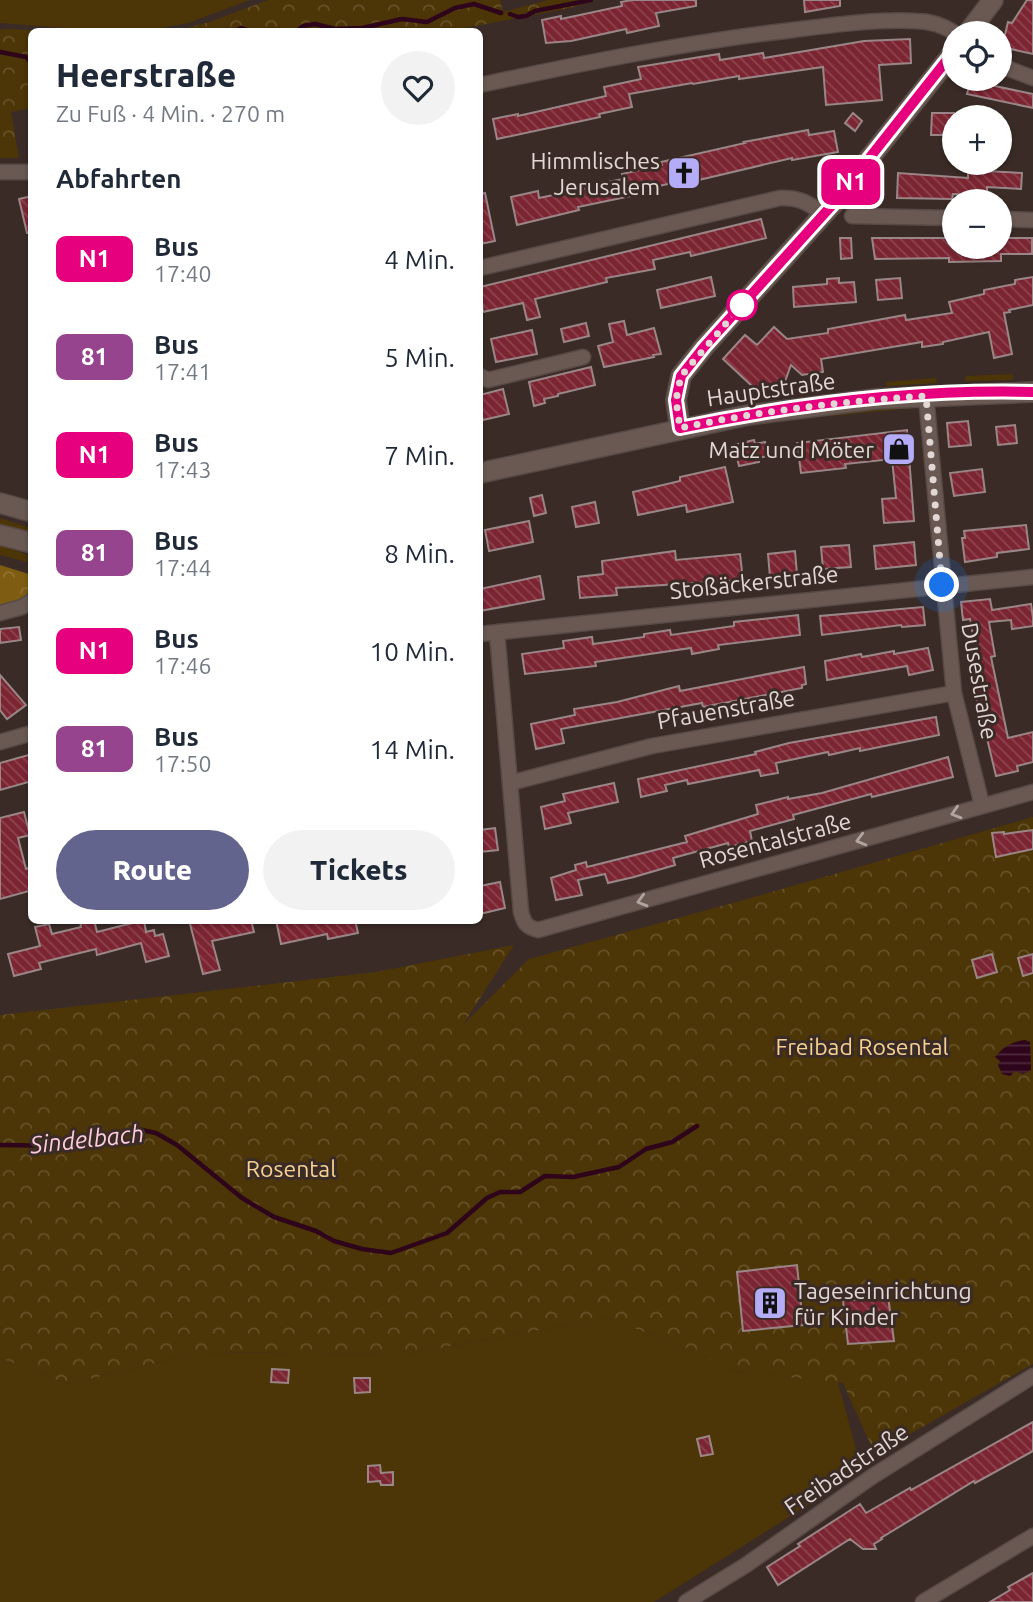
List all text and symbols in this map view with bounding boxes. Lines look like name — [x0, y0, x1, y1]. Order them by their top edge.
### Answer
map controls — [942, 21, 1012, 259]
button: locate — [942, 21, 1012, 91]
button: heart — [381, 51, 455, 125]
text: Heerstraße — [56, 56, 236, 93]
text: Zu Fuß · 4 Min. · 270 m — [56, 101, 285, 126]
button: + — [942, 105, 1012, 175]
place label: Himmlisches Jerusalem — [531, 148, 660, 199]
church icon: Himmlisches Jerusalem — [665, 154, 703, 192]
line badge: N1 — [820, 159, 882, 205]
text: Abfahrten — [56, 164, 181, 193]
text: N1 — [835, 168, 867, 195]
button: − — [942, 189, 1012, 259]
text: Bus — [154, 232, 199, 261]
text: N1 — [79, 245, 110, 272]
text: 4 Min. — [384, 245, 455, 274]
text: 17:40 — [154, 261, 212, 286]
unlabelled marker — [727, 290, 757, 320]
text: Bus — [154, 330, 199, 359]
text: 81 — [81, 343, 108, 370]
text: 5 Min. — [384, 343, 455, 372]
text: 17:41 — [154, 359, 212, 384]
street label: Hauptstraße — [705, 368, 837, 410]
text: Bus — [154, 428, 199, 457]
shop icon: Matz und Möter — [880, 430, 918, 468]
place label: Matz und Möter — [708, 437, 874, 462]
text: N1 — [79, 441, 110, 468]
text: 7 Min. — [384, 441, 455, 470]
text: 17:43 — [154, 457, 212, 482]
text: Bus — [154, 526, 199, 555]
text: 81 — [81, 539, 108, 566]
text: 8 Min. — [384, 539, 455, 568]
text: 17:44 — [154, 555, 212, 580]
street label: Stoßäckerstraße — [668, 561, 840, 603]
your location — [924, 567, 959, 602]
street label: Dusestraße — [957, 621, 1003, 741]
text: Bus — [154, 624, 199, 653]
text: N1 — [79, 637, 110, 664]
text: 10 Min. — [370, 637, 455, 666]
text: 17:46 — [154, 653, 212, 678]
street label: Pfauenstraße — [655, 685, 797, 733]
text: Bus — [154, 722, 199, 751]
text: 81 — [81, 735, 108, 762]
text: 14 Min. — [370, 735, 455, 764]
text: 17:50 — [154, 751, 212, 776]
one-way arrow — [950, 805, 962, 820]
street label: Rosentalstraße — [696, 808, 854, 872]
button: Route — [56, 830, 249, 910]
button: Tickets — [263, 830, 455, 910]
one-way arrow — [855, 832, 867, 846]
one-way arrow — [636, 893, 648, 907]
park label: Freibad Rosental — [775, 1034, 949, 1059]
water label: Sindelbach — [28, 1120, 145, 1159]
park label: Rosental — [246, 1156, 336, 1181]
place label: Tageseinrichtung für Kinder — [794, 1278, 972, 1329]
building icon: Tageseinrichtung für Kinder — [751, 1284, 789, 1322]
street label: Freibadstraße — [780, 1419, 912, 1519]

